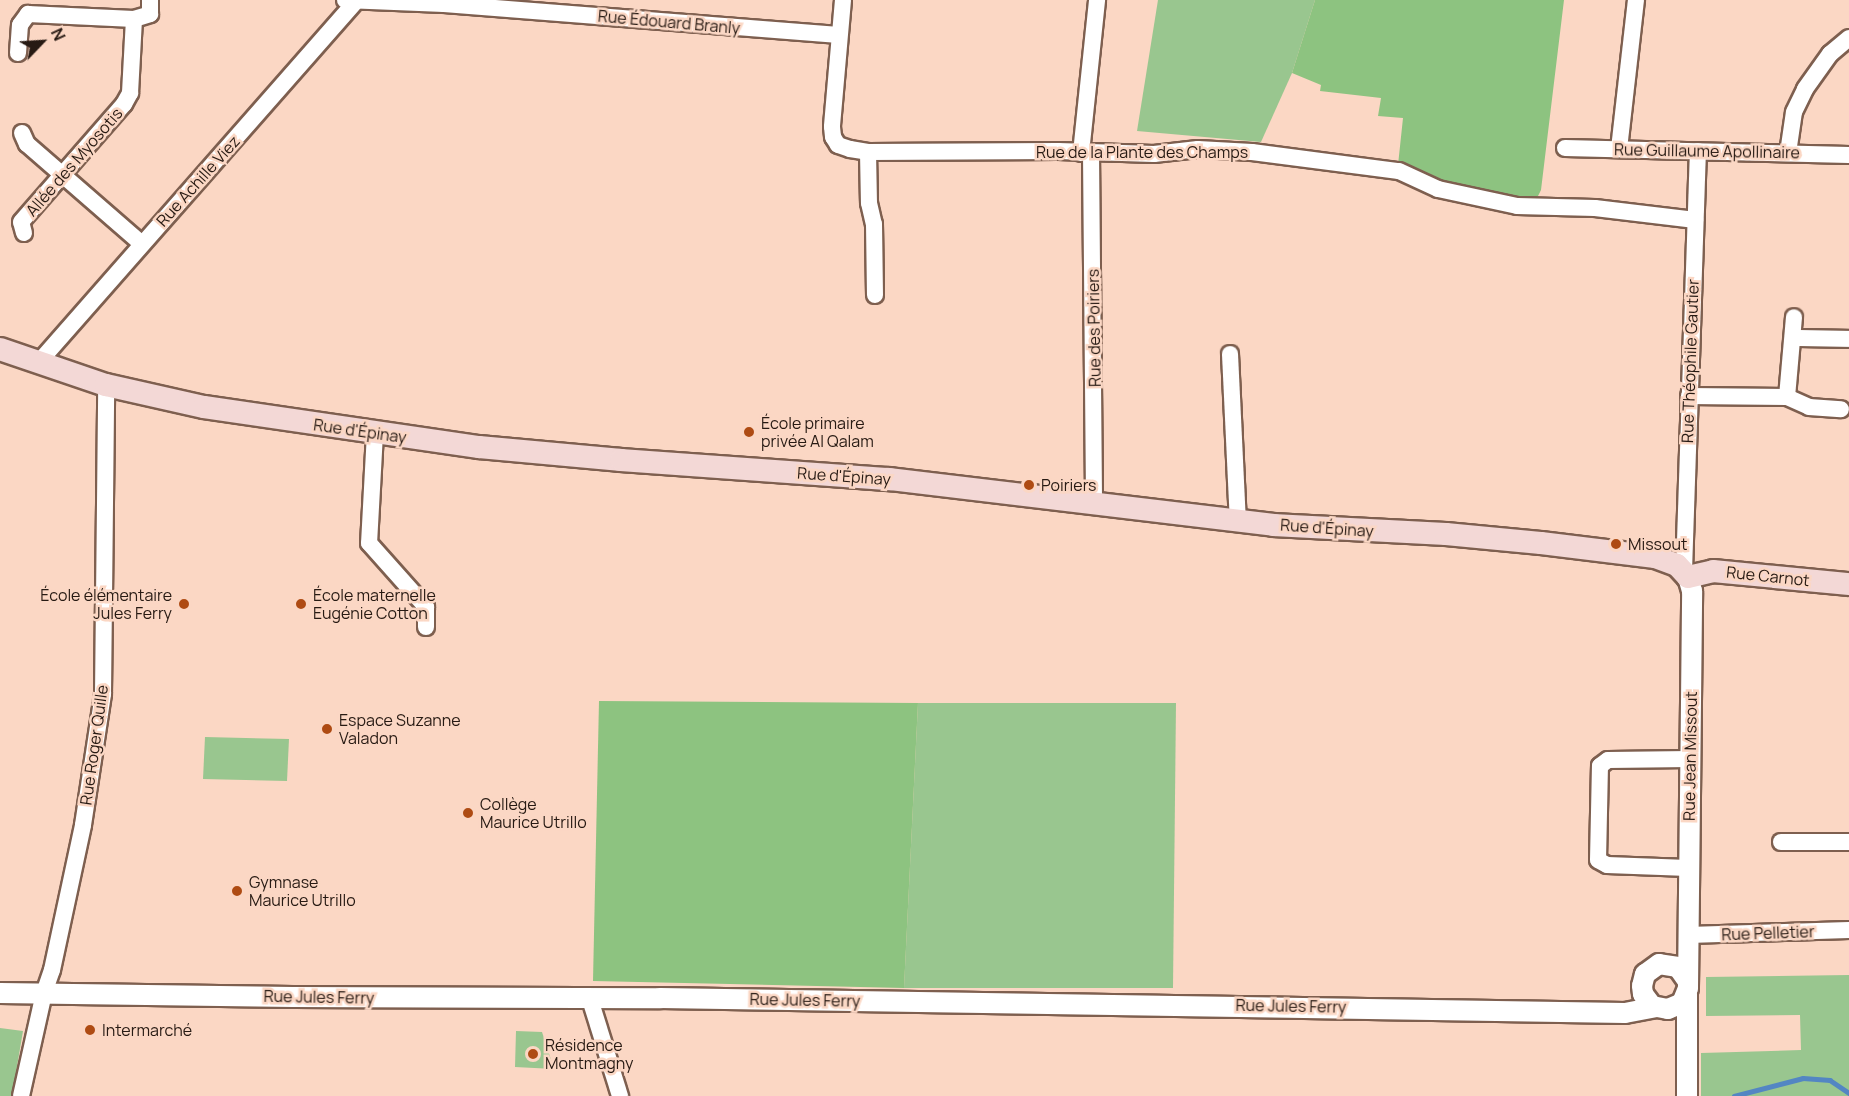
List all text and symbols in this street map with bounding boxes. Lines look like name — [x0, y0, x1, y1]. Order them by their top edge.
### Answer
street label: Rue Édouard Branly — [597, 6, 741, 38]
north arrow — [12, 12, 72, 72]
text: N — [46, 25, 71, 44]
street label: Allée des Myosotis — [22, 104, 126, 220]
street label: Rue Achille Viez — [152, 132, 244, 230]
street label: Rue Guillaume Apollinaire — [1614, 140, 1800, 162]
street label: Rue de la Plante des Champs — [1036, 142, 1248, 162]
street label: Rue des Poiriers — [1083, 269, 1105, 387]
street label: Rue Théophile Gautier — [1678, 279, 1702, 443]
place label: École primaire privée Al Qalam — [761, 413, 874, 451]
street label: Rue d'Épinay — [312, 415, 408, 447]
marker: École primaire privée Al Qalam — [742, 425, 756, 439]
street label: Rue d'Épinay — [797, 463, 891, 489]
place label: Poiriers — [1041, 475, 1097, 495]
marker: Poiriers — [1022, 478, 1036, 492]
street label: Rue d'Épinay — [1280, 515, 1374, 541]
place label: Missout — [1628, 534, 1687, 554]
marker: Missout — [1609, 537, 1623, 551]
street label: Rue Carnot — [1725, 562, 1811, 590]
place label: École élémentaire Jules Ferry — [40, 585, 172, 623]
place label: École maternelle Eugénie Cotton — [313, 585, 436, 623]
marker: École élémentaire Jules Ferry — [177, 597, 191, 611]
marker: École maternelle Eugénie Cotton — [294, 597, 308, 611]
street label: Rue Roger Quille — [76, 684, 112, 806]
street label: Rue Jean Missout — [1679, 691, 1701, 821]
place label: Espace Suzanne Valadon — [339, 710, 461, 748]
marker: Espace Suzanne Valadon — [320, 722, 334, 736]
place label: Collège Maurice Utrillo — [480, 794, 587, 832]
marker: Collège Maurice Utrillo — [461, 806, 475, 820]
place label: Gymnase Maurice Utrillo — [249, 872, 356, 910]
marker: Gymnase Maurice Utrillo — [230, 884, 244, 898]
street label: Rue Pelletier — [1721, 922, 1815, 944]
street label: Rue Jules Ferry — [263, 986, 375, 1008]
street label: Rue Jules Ferry — [749, 989, 861, 1011]
street label: Rue Jules Ferry — [1235, 995, 1347, 1017]
place label: Intermarché — [102, 1020, 192, 1040]
marker: Intermarché — [83, 1023, 97, 1037]
place label: Résidence Montmagny — [545, 1035, 633, 1073]
marker: Résidence Montmagny — [526, 1047, 540, 1061]

